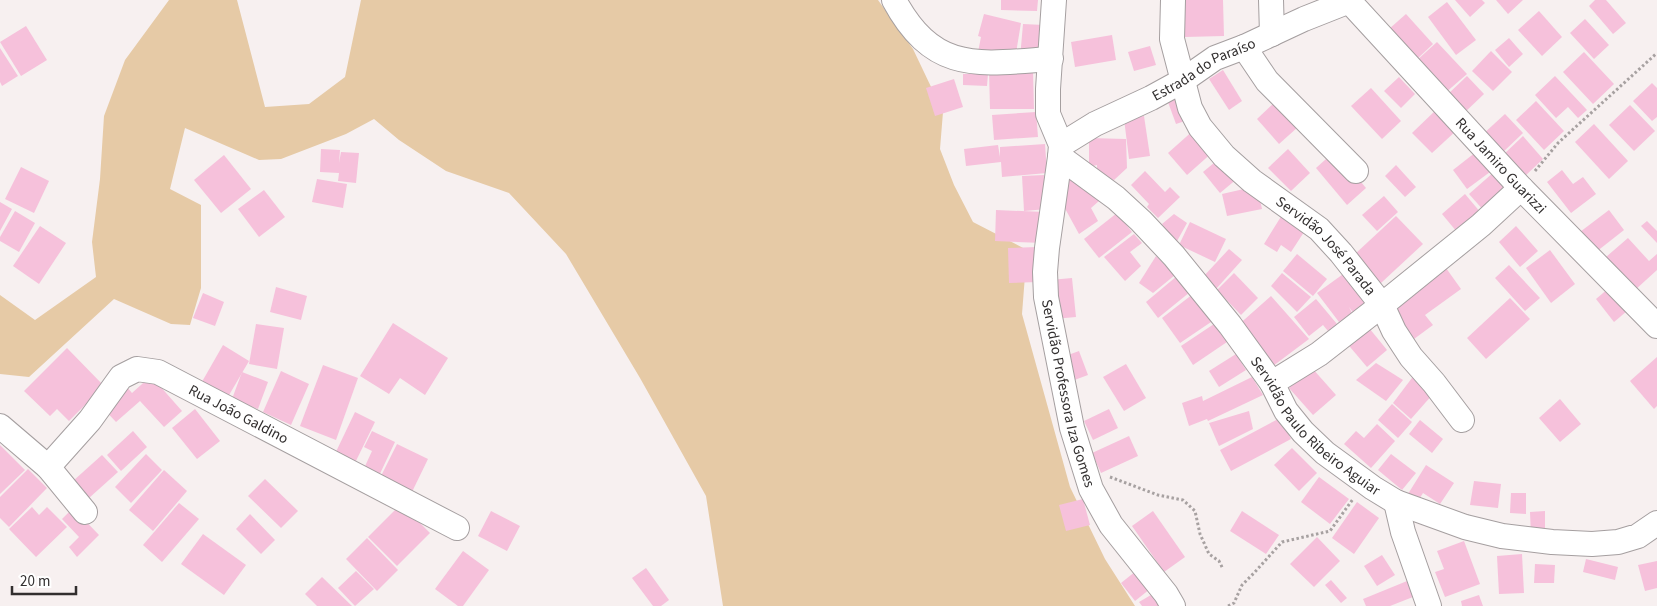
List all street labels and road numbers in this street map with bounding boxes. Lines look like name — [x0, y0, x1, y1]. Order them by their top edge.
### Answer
street label: Estrada do Paraíso — [1148, 33, 1259, 106]
street label: Rua Jamiro Guarizzi — [1451, 113, 1551, 218]
street label: Servidão José Parada — [1272, 191, 1381, 300]
street label: Servidão Professora Iza Gomes — [1036, 298, 1100, 490]
street label: Servidão Paulo Ribeiro Aguiar — [1246, 352, 1385, 501]
street label: Rua João Galdino — [185, 379, 292, 449]

